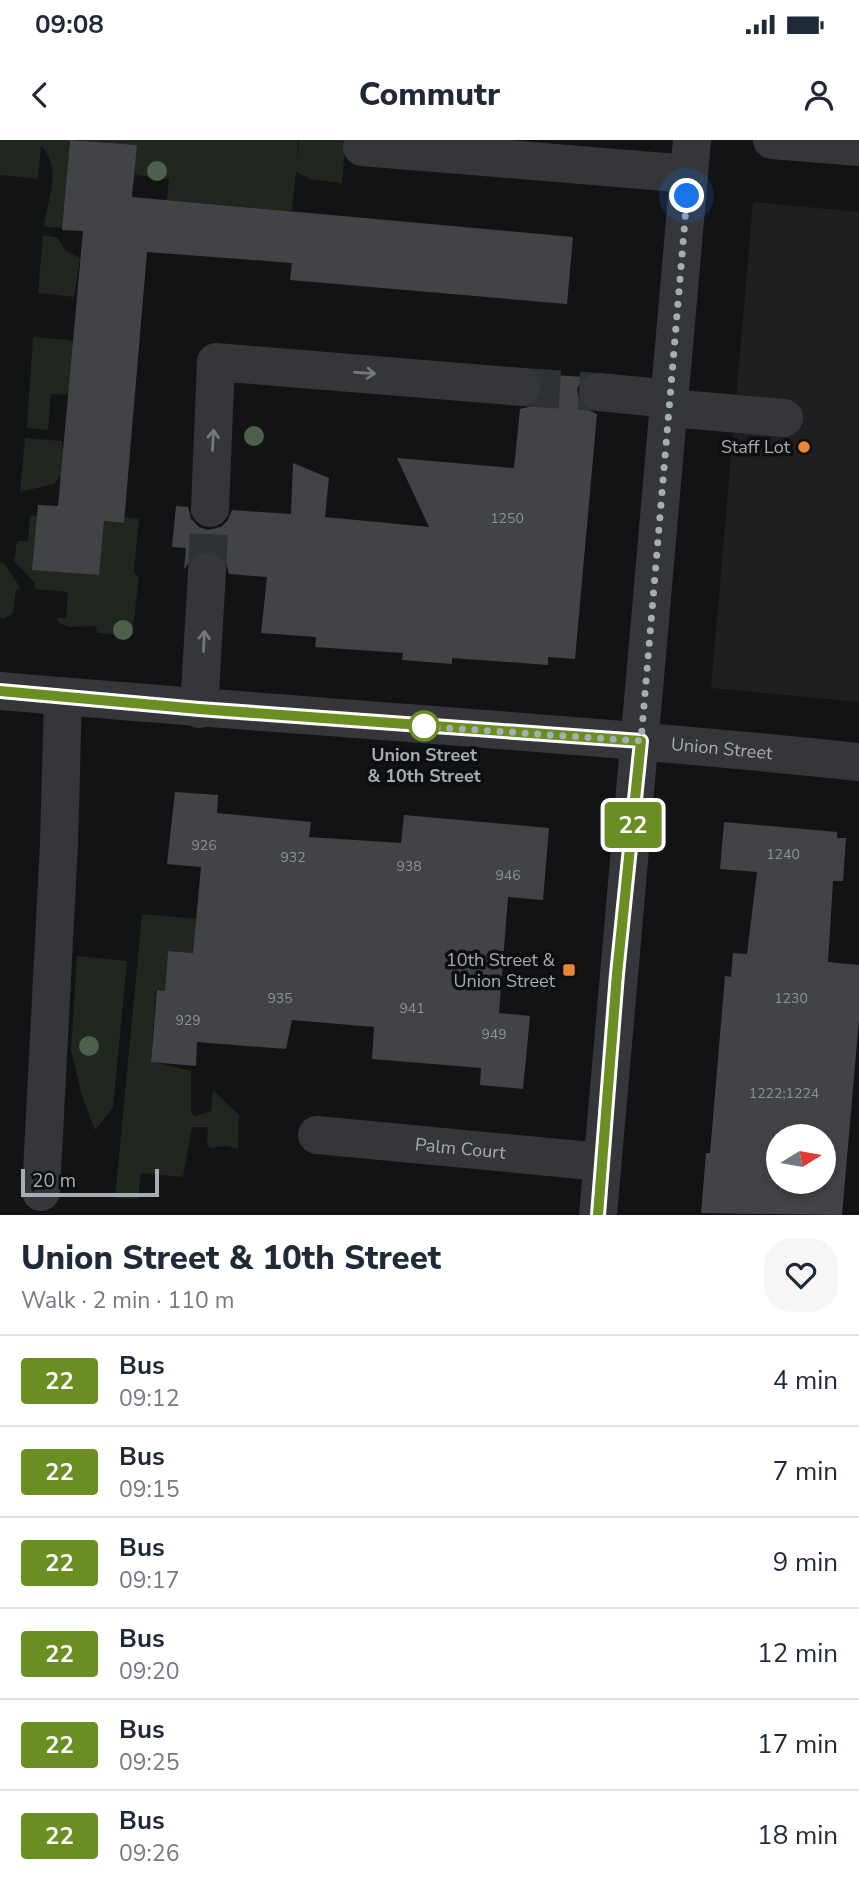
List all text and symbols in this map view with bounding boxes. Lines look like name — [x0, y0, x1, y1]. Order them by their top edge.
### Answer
text: 09:08 — [35, 7, 104, 42]
text: Commutr — [359, 73, 500, 116]
icon: back — [21, 76, 59, 114]
icon: person — [800, 76, 838, 114]
your location — [669, 178, 704, 213]
one-way arrow — [353, 367, 376, 380]
one-way arrow — [206, 429, 219, 452]
place label: Staff Lot — [721, 435, 791, 459]
marker: Staff Lot — [796, 439, 812, 455]
house number: 1250 — [490, 509, 524, 528]
one-way arrow — [197, 630, 210, 653]
marker: Union Street & 10th Street — [409, 711, 439, 741]
street label: Union Street — [670, 732, 774, 765]
place label: Union Street & 10th Street — [367, 743, 481, 788]
line badge: 22 — [602, 802, 664, 848]
text: 22 — [619, 809, 647, 841]
house number: 926 — [191, 836, 217, 855]
house number: 1240 — [766, 845, 800, 864]
house number: 932 — [280, 848, 306, 867]
house number: 938 — [396, 857, 422, 876]
house number: 946 — [495, 866, 521, 885]
place label: 10th Street & Union Street — [446, 948, 556, 993]
marker: 10th Street & Union Street — [561, 962, 577, 978]
house number: 935 — [267, 989, 293, 1008]
house number: 1230 — [774, 989, 808, 1008]
house number: 941 — [399, 999, 425, 1018]
house number: 929 — [175, 1011, 201, 1030]
house number: 949 — [481, 1025, 507, 1044]
house number: 1222;1224 — [749, 1084, 819, 1103]
north arrow — [766, 1124, 836, 1194]
map controls — [766, 1124, 836, 1194]
street label: Palm Court — [414, 1132, 507, 1165]
scale bar — [21, 1166, 159, 1198]
text: 20 m — [32, 1168, 76, 1194]
text: Union Street & 10th Street — [21, 1236, 441, 1281]
button: heart — [764, 1238, 838, 1312]
text: Walk · 2 min · 110 m — [21, 1285, 234, 1316]
text: Bus — [119, 1348, 165, 1383]
text: 4 min — [773, 1363, 838, 1398]
text: 22 — [45, 1365, 74, 1397]
text: 09:12 — [119, 1383, 179, 1414]
text: Bus — [119, 1439, 165, 1474]
text: 7 min — [773, 1454, 838, 1489]
text: 22 — [45, 1456, 74, 1488]
text: 09:15 — [119, 1474, 179, 1505]
text: Bus — [119, 1530, 165, 1565]
text: 9 min — [773, 1545, 838, 1580]
text: 22 — [45, 1547, 74, 1579]
text: 09:17 — [119, 1565, 179, 1596]
text: Bus — [119, 1621, 165, 1656]
text: 12 min — [757, 1636, 838, 1671]
text: 22 — [45, 1638, 74, 1670]
text: 09:20 — [119, 1656, 179, 1687]
text: Bus — [119, 1712, 165, 1747]
text: 17 min — [757, 1727, 838, 1762]
text: 22 — [45, 1729, 74, 1761]
text: 09:25 — [119, 1747, 179, 1778]
text: Bus — [119, 1803, 165, 1838]
text: 18 min — [757, 1818, 838, 1853]
text: 22 — [45, 1820, 74, 1852]
text: 09:26 — [119, 1838, 179, 1869]

